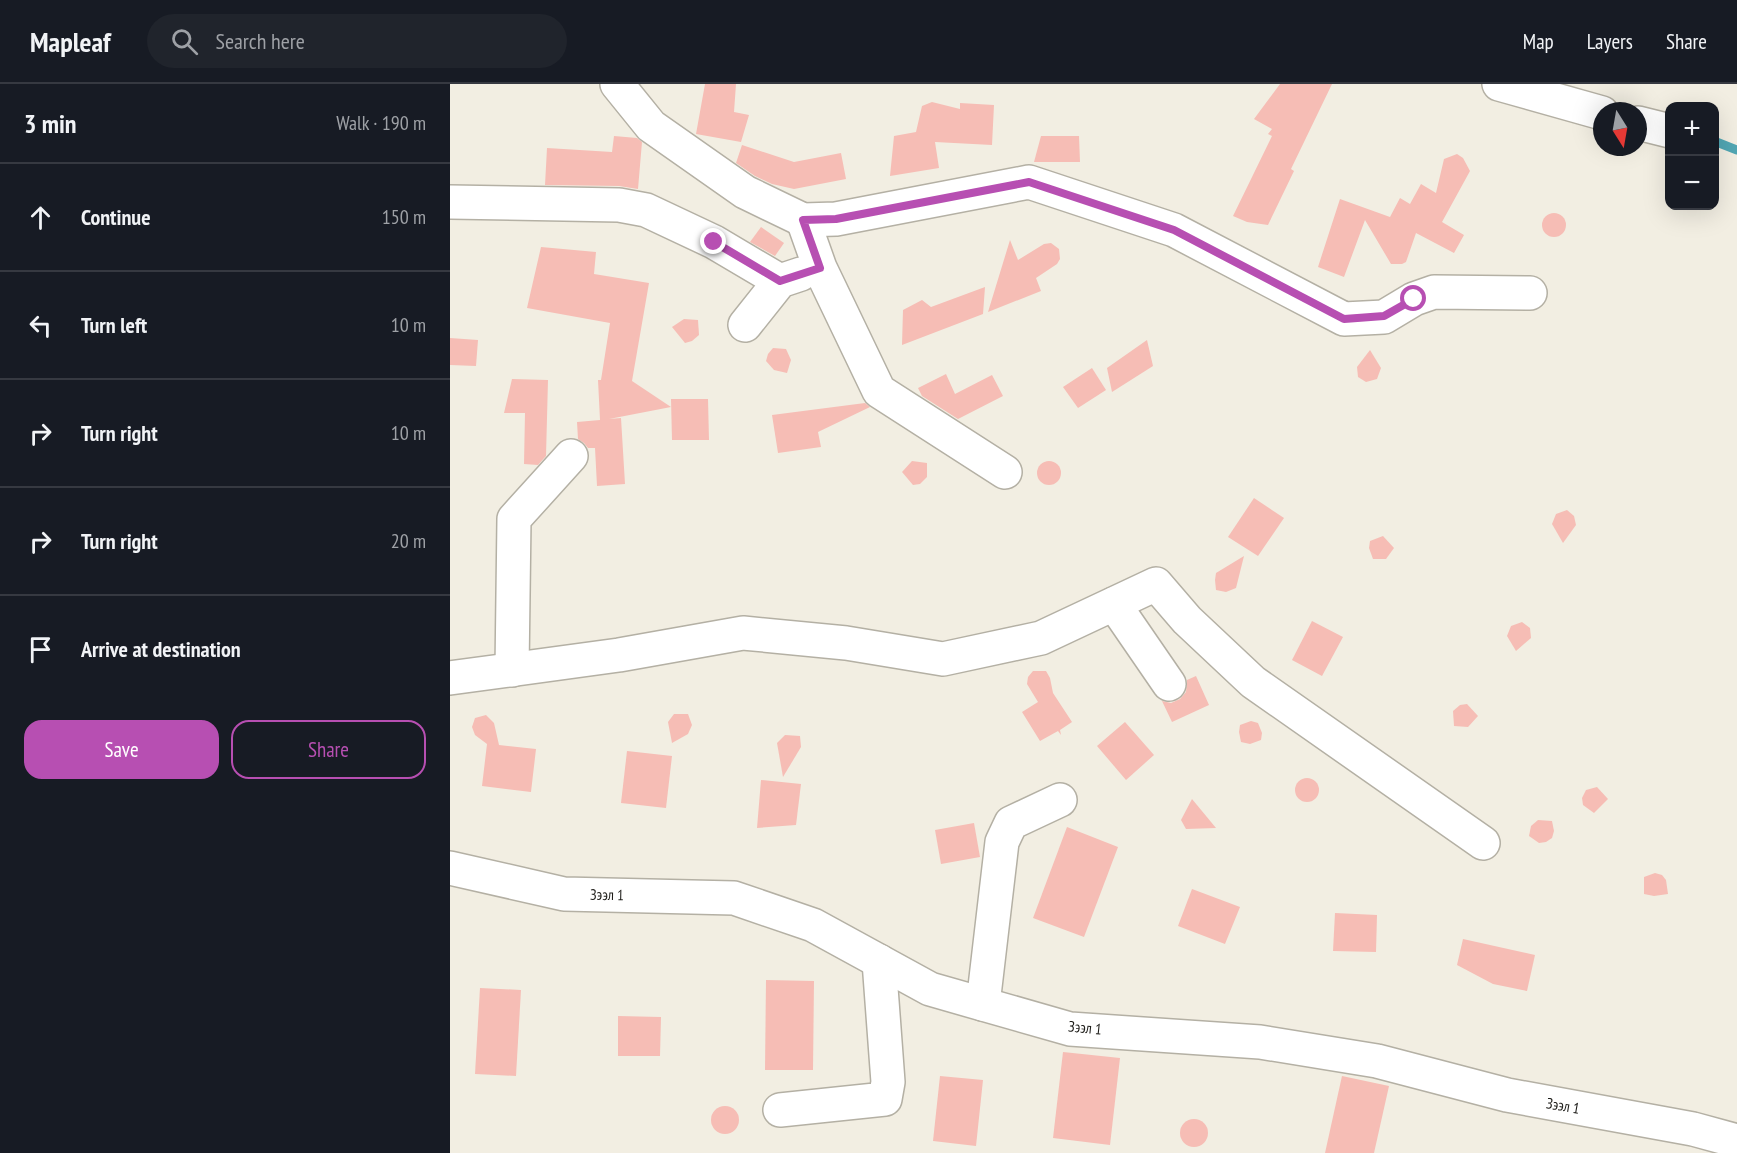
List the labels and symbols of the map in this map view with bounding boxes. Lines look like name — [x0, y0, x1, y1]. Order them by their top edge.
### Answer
north arrow — [1593, 102, 1647, 156]
route end — [700, 228, 726, 254]
route start — [1400, 285, 1426, 311]
street label: Зээл 1 — [590, 885, 624, 904]
street label: Зээл 1 — [1067, 1016, 1103, 1039]
street label: Зээл 1 — [1545, 1093, 1581, 1118]

